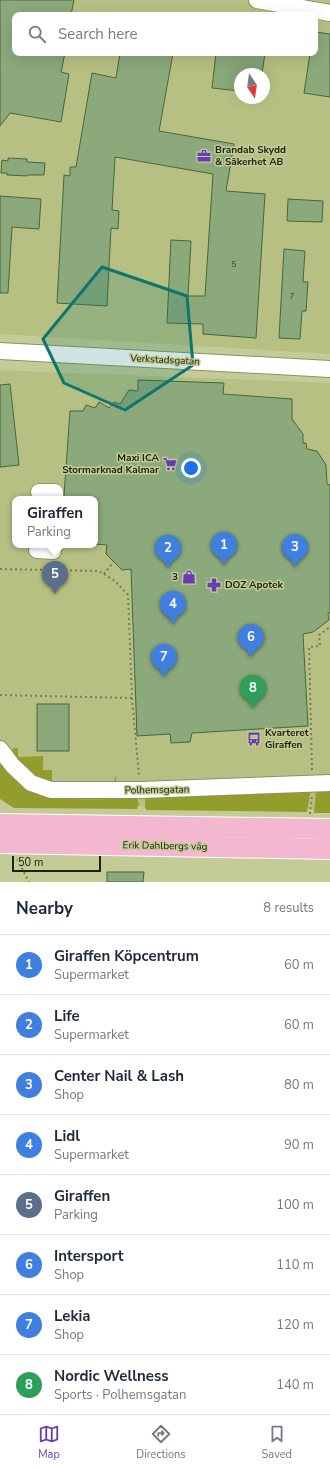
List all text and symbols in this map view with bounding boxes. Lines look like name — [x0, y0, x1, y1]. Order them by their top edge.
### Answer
search box — [12, 12, 318, 56]
icon: search — [26, 23, 48, 45]
text: Search here — [58, 24, 138, 44]
north arrow — [234, 68, 270, 104]
place label: Brandab Skydd & Säkerhet AB — [215, 143, 286, 169]
office icon: Brandab Skydd & Säkerhet AB — [196, 148, 212, 164]
house number: 5 — [232, 259, 237, 270]
house number: 7 — [290, 291, 295, 302]
street label: Verkstadsgatan — [129, 351, 200, 369]
place label: Maxi ICA Stormarknad Kalmar — [62, 451, 160, 477]
supermarket icon: Maxi ICA Stormarknad Kalmar — [162, 456, 178, 472]
your location — [181, 458, 201, 478]
popup — [12, 496, 98, 548]
text: Giraffen — [27, 503, 83, 523]
text: Parking — [27, 523, 71, 541]
pin: 1 — [211, 532, 237, 565]
pin: 3 — [282, 534, 308, 567]
pin: 2 — [155, 535, 181, 568]
pin: 5 — [42, 561, 68, 594]
shop icon: 3 — [181, 569, 197, 585]
place label: 3 — [172, 570, 178, 584]
pharmacy icon: DOZ Apotek — [206, 577, 222, 593]
place label: DOZ Apotek — [225, 578, 283, 592]
pin: 4 — [160, 591, 186, 624]
pin: 6 — [238, 624, 264, 657]
pin: 7 — [151, 644, 177, 677]
pin: 8 — [240, 675, 266, 708]
place label: Kvarteret Giraffen — [265, 726, 309, 752]
bus stop icon: Kvarteret Giraffen — [246, 731, 262, 747]
street label: Polhemsgatan — [125, 782, 189, 798]
street label: Erik Dahlbergs väg — [122, 838, 208, 854]
scale bar — [12, 854, 101, 873]
text: 50 m — [18, 855, 43, 870]
text: Nearby — [16, 897, 73, 920]
text: 8 results — [263, 899, 314, 917]
text: Giraffen Köpcentrum — [54, 946, 199, 966]
text: 1 — [25, 956, 33, 974]
text: 60 m — [284, 956, 314, 974]
text: Supermarket — [54, 966, 129, 984]
text: Life — [54, 1006, 80, 1026]
text: 2 — [25, 1016, 33, 1034]
text: 60 m — [284, 1016, 314, 1034]
text: Supermarket — [54, 1026, 129, 1044]
text: Center Nail & Lash — [54, 1066, 184, 1086]
text: 3 — [25, 1076, 33, 1094]
text: 80 m — [284, 1076, 314, 1094]
text: Shop — [54, 1086, 84, 1104]
text: Lidl — [54, 1126, 80, 1146]
text: 4 — [25, 1136, 33, 1154]
text: 90 m — [284, 1136, 314, 1154]
text: Supermarket — [54, 1146, 129, 1164]
text: Giraffen — [54, 1186, 110, 1206]
text: 5 — [25, 1196, 33, 1214]
text: 100 m — [276, 1196, 314, 1214]
text: Parking — [54, 1206, 98, 1224]
text: Intersport — [54, 1246, 124, 1266]
text: 6 — [25, 1256, 33, 1274]
text: 110 m — [276, 1256, 314, 1274]
text: Shop — [54, 1266, 84, 1284]
text: Lekia — [54, 1306, 91, 1326]
text: 7 — [25, 1316, 33, 1334]
text: 120 m — [276, 1316, 314, 1334]
text: Shop — [54, 1326, 84, 1344]
text: Nordic Wellness — [54, 1366, 169, 1386]
text: 8 — [25, 1376, 33, 1394]
text: 140 m — [276, 1376, 314, 1394]
text: Sports · Polhemsgatan — [54, 1386, 186, 1404]
tab: Map — [38, 1423, 60, 1462]
tab: Directions — [136, 1423, 186, 1462]
tab: Saved — [262, 1423, 292, 1462]

